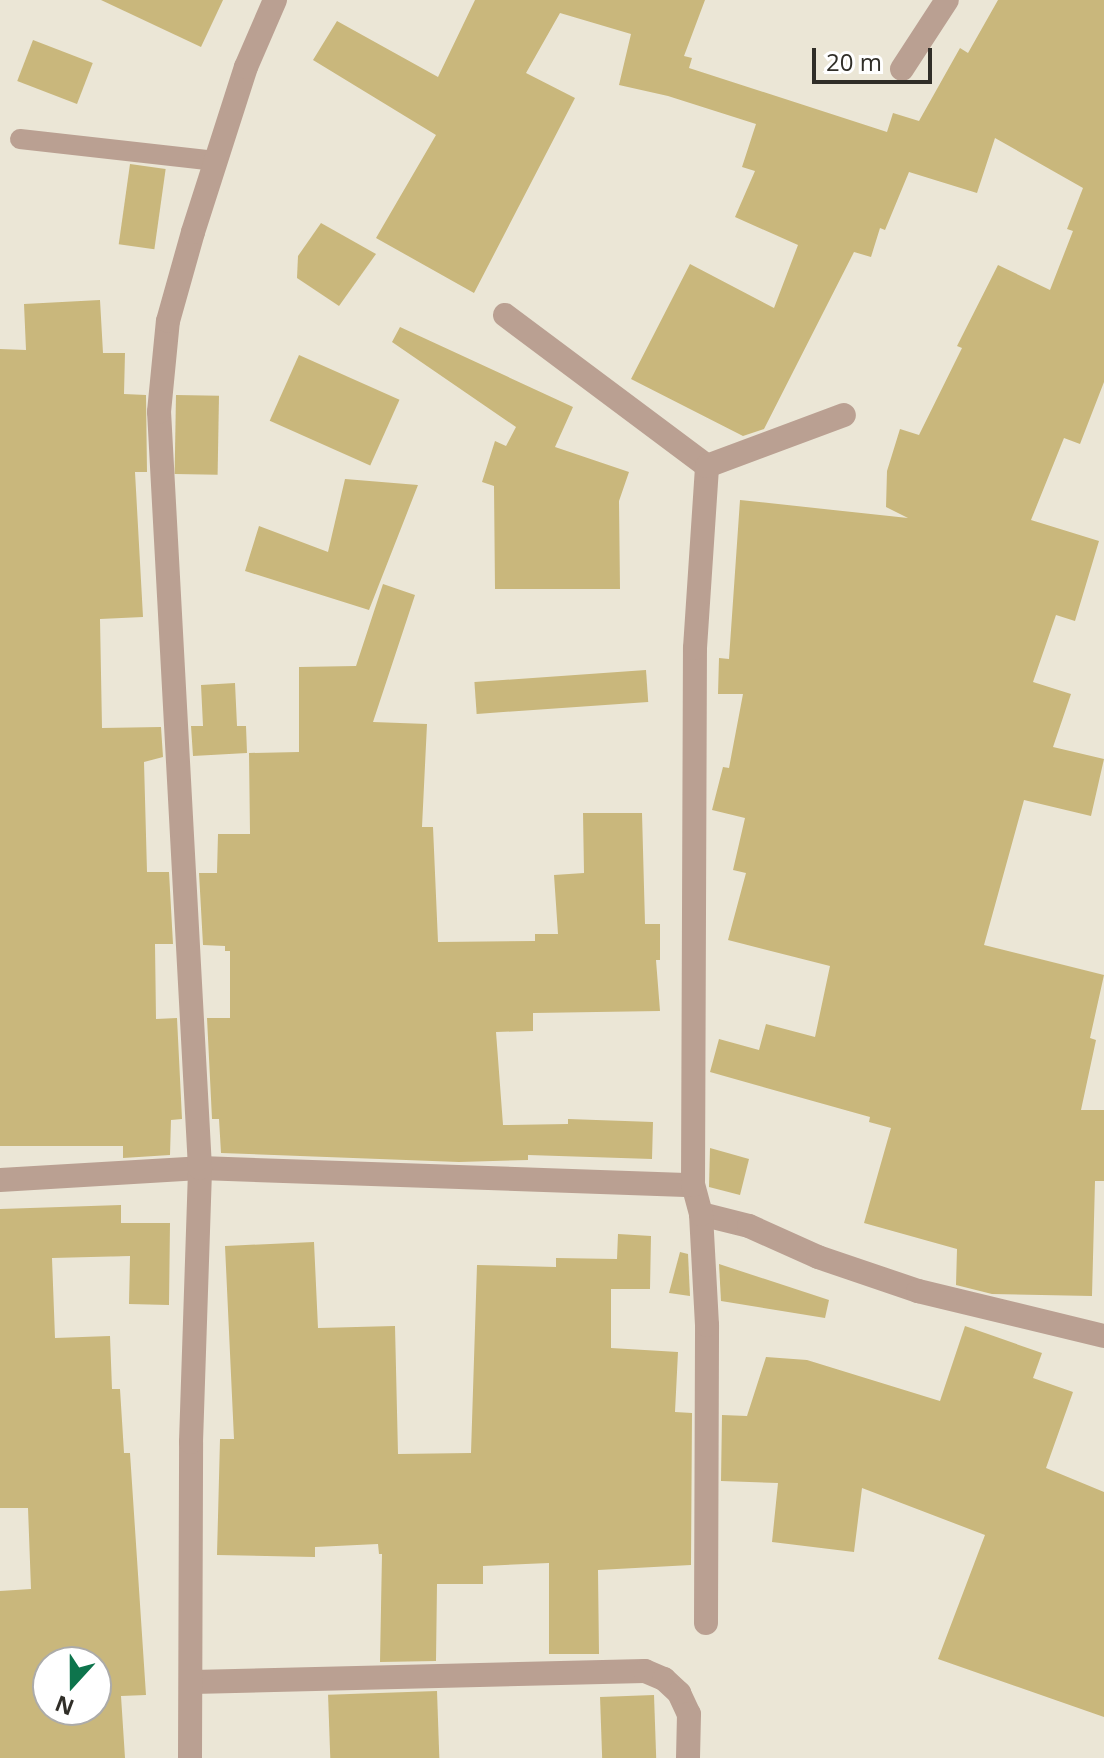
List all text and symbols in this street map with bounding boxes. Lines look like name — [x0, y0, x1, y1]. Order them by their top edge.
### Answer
scale bar — [816, 32, 936, 82]
text: 20 m — [826, 45, 882, 78]
north arrow — [32, 1646, 112, 1726]
text: N — [50, 1689, 78, 1724]

